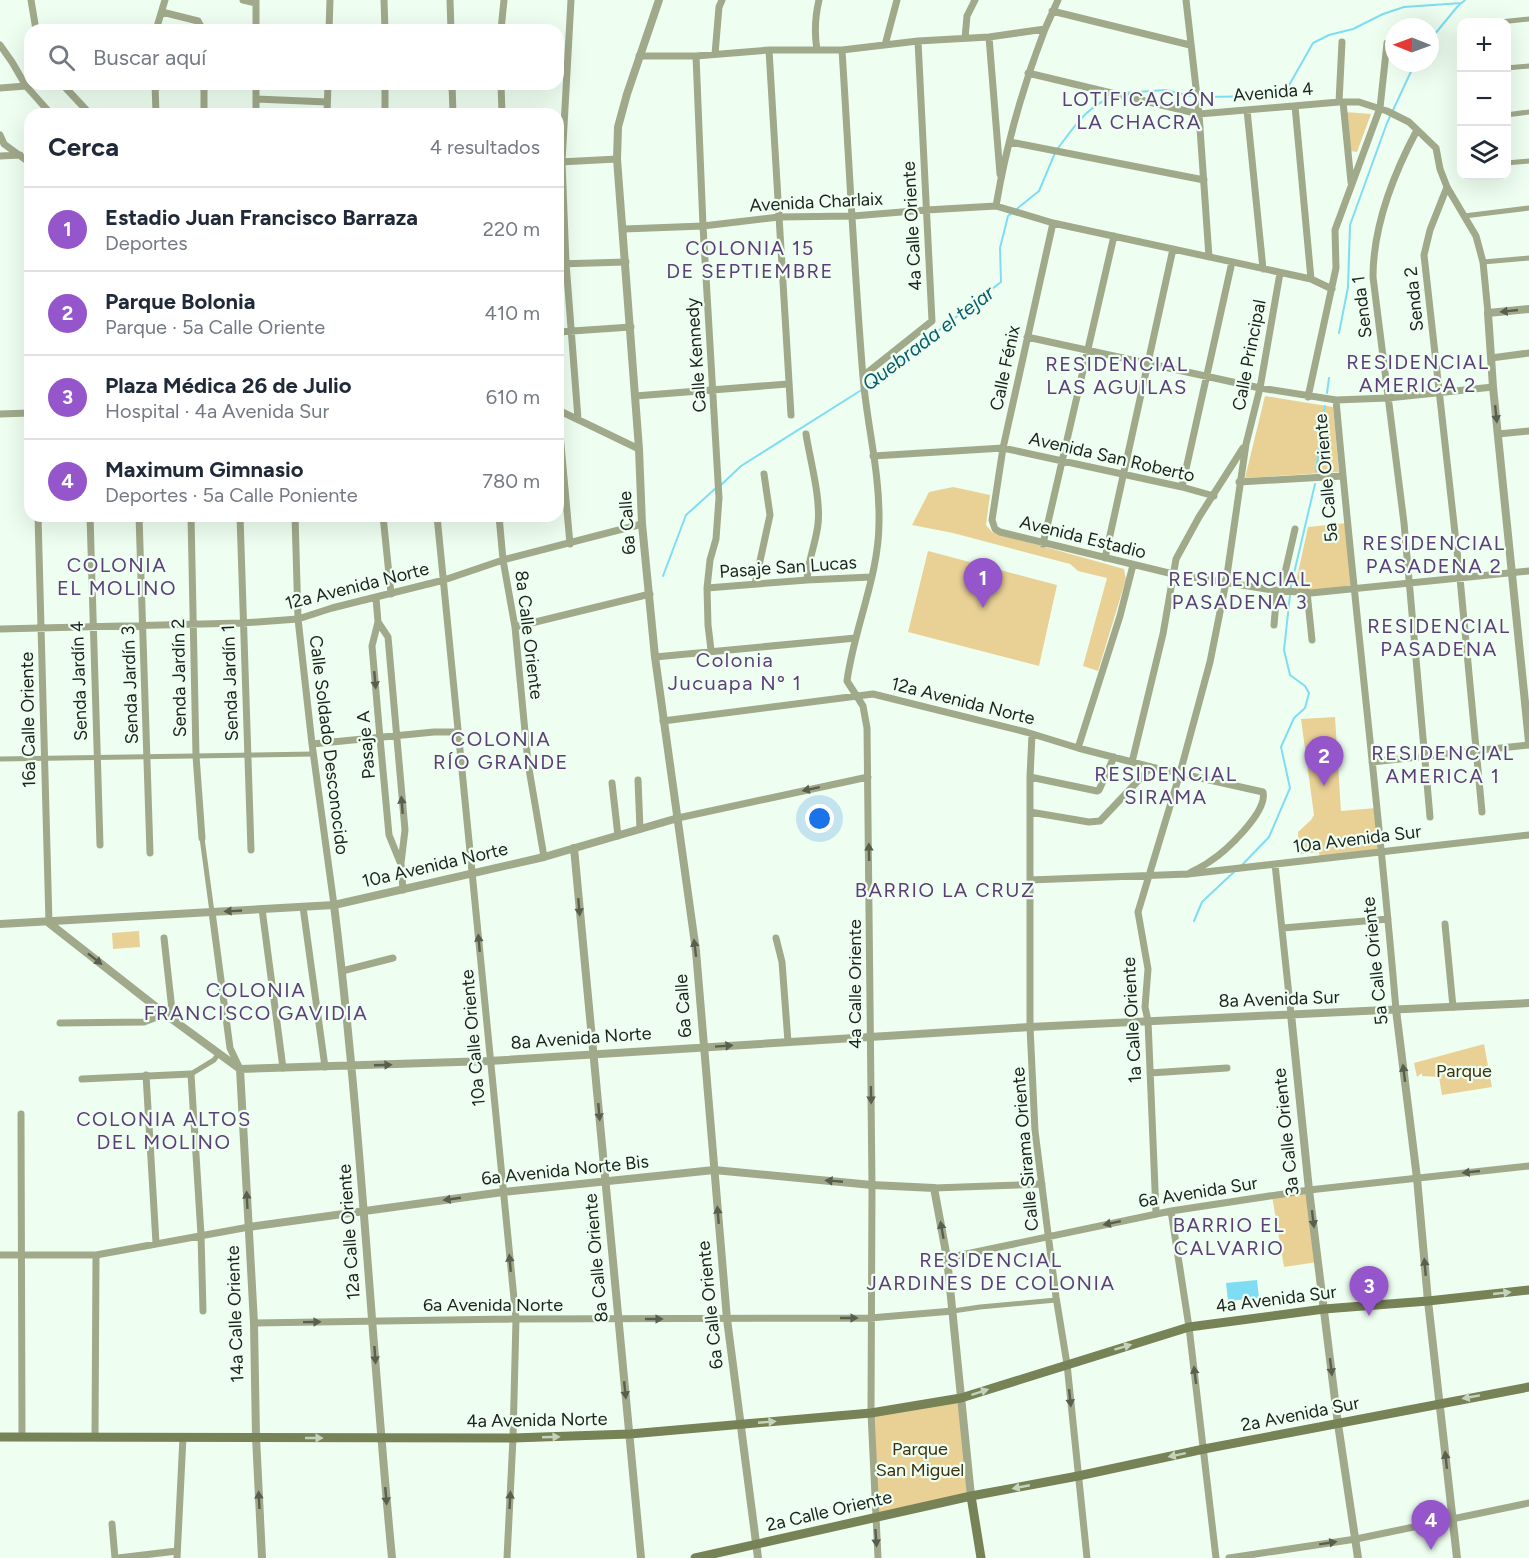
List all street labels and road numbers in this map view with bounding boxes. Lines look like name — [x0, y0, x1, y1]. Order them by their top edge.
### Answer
street label: Avenida 4 — [1232, 78, 1314, 106]
street label: 4a Calle Oriente — [898, 160, 926, 291]
street label: Avenida Charlaix — [749, 187, 884, 216]
street label: Senda 2 — [1400, 265, 1428, 333]
street label: Senda 1 — [1347, 275, 1377, 339]
street label: Calle Kennedy — [681, 296, 711, 413]
street label: Calle Principal — [1227, 298, 1271, 412]
street label: Calle Fénix — [985, 323, 1025, 413]
street label: 5a Calle Oriente — [1309, 413, 1343, 543]
street label: Avenida San Roberto — [1027, 427, 1197, 487]
street label: 6a Calle — [614, 490, 640, 556]
street label: Avenida Estadio — [1018, 511, 1148, 563]
street label: Pasaje San Lucas — [719, 551, 857, 583]
street label: 12a Avenida Norte — [283, 557, 431, 615]
street label: 8a Calle Oriente — [510, 569, 548, 701]
street label: Senda Jardín 2 — [167, 618, 191, 738]
street label: Senda Jardín 4 — [66, 621, 92, 741]
street label: Senda Jardín 3 — [117, 625, 143, 745]
street label: Senda Jardín 1 — [217, 625, 243, 741]
street label: Calle Soldado Desconocido — [305, 634, 353, 856]
street label: 16a Calle Oriente — [16, 652, 40, 788]
street label: 12a Avenida Norte — [889, 672, 1037, 730]
street label: Pasaje A — [352, 710, 380, 780]
street label: 10a Avenida Sur — [1292, 820, 1422, 858]
street label: 10a Avenida Norte — [360, 837, 510, 892]
street label: 5a Calle Oriente — [1357, 896, 1393, 1026]
street label: 4a Calle Oriente — [844, 919, 866, 1049]
street label: 1a Calle Oriente — [1118, 956, 1146, 1084]
street label: 10a Calle Oriente — [456, 968, 490, 1108]
street label: 6a Calle — [670, 973, 696, 1039]
street label: 8a Avenida Sur — [1218, 986, 1340, 1012]
street label: 8a Avenida Norte — [510, 1022, 652, 1054]
street label: Calle Sirama Oriente — [1007, 1066, 1043, 1232]
street label: 3a Calle Oriente — [1268, 1067, 1304, 1197]
street label: 6a Avenida Norte Bis — [480, 1150, 650, 1190]
street label: 12a Calle Oriente — [333, 1163, 365, 1301]
street label: 6a Avenida Sur — [1137, 1172, 1259, 1212]
street label: 8a Calle Oriente — [579, 1192, 613, 1324]
street label: 6a Calle Oriente — [692, 1240, 728, 1370]
street label: 14a Calle Oriente — [222, 1245, 248, 1383]
street label: 4a Avenida Sur — [1214, 1281, 1338, 1317]
street label: 6a Avenida Norte — [423, 1294, 563, 1316]
street label: 2a Avenida Sur — [1239, 1392, 1361, 1436]
street label: 4a Avenida Norte — [466, 1408, 608, 1432]
street label: 2a Calle Oriente — [764, 1486, 894, 1536]

